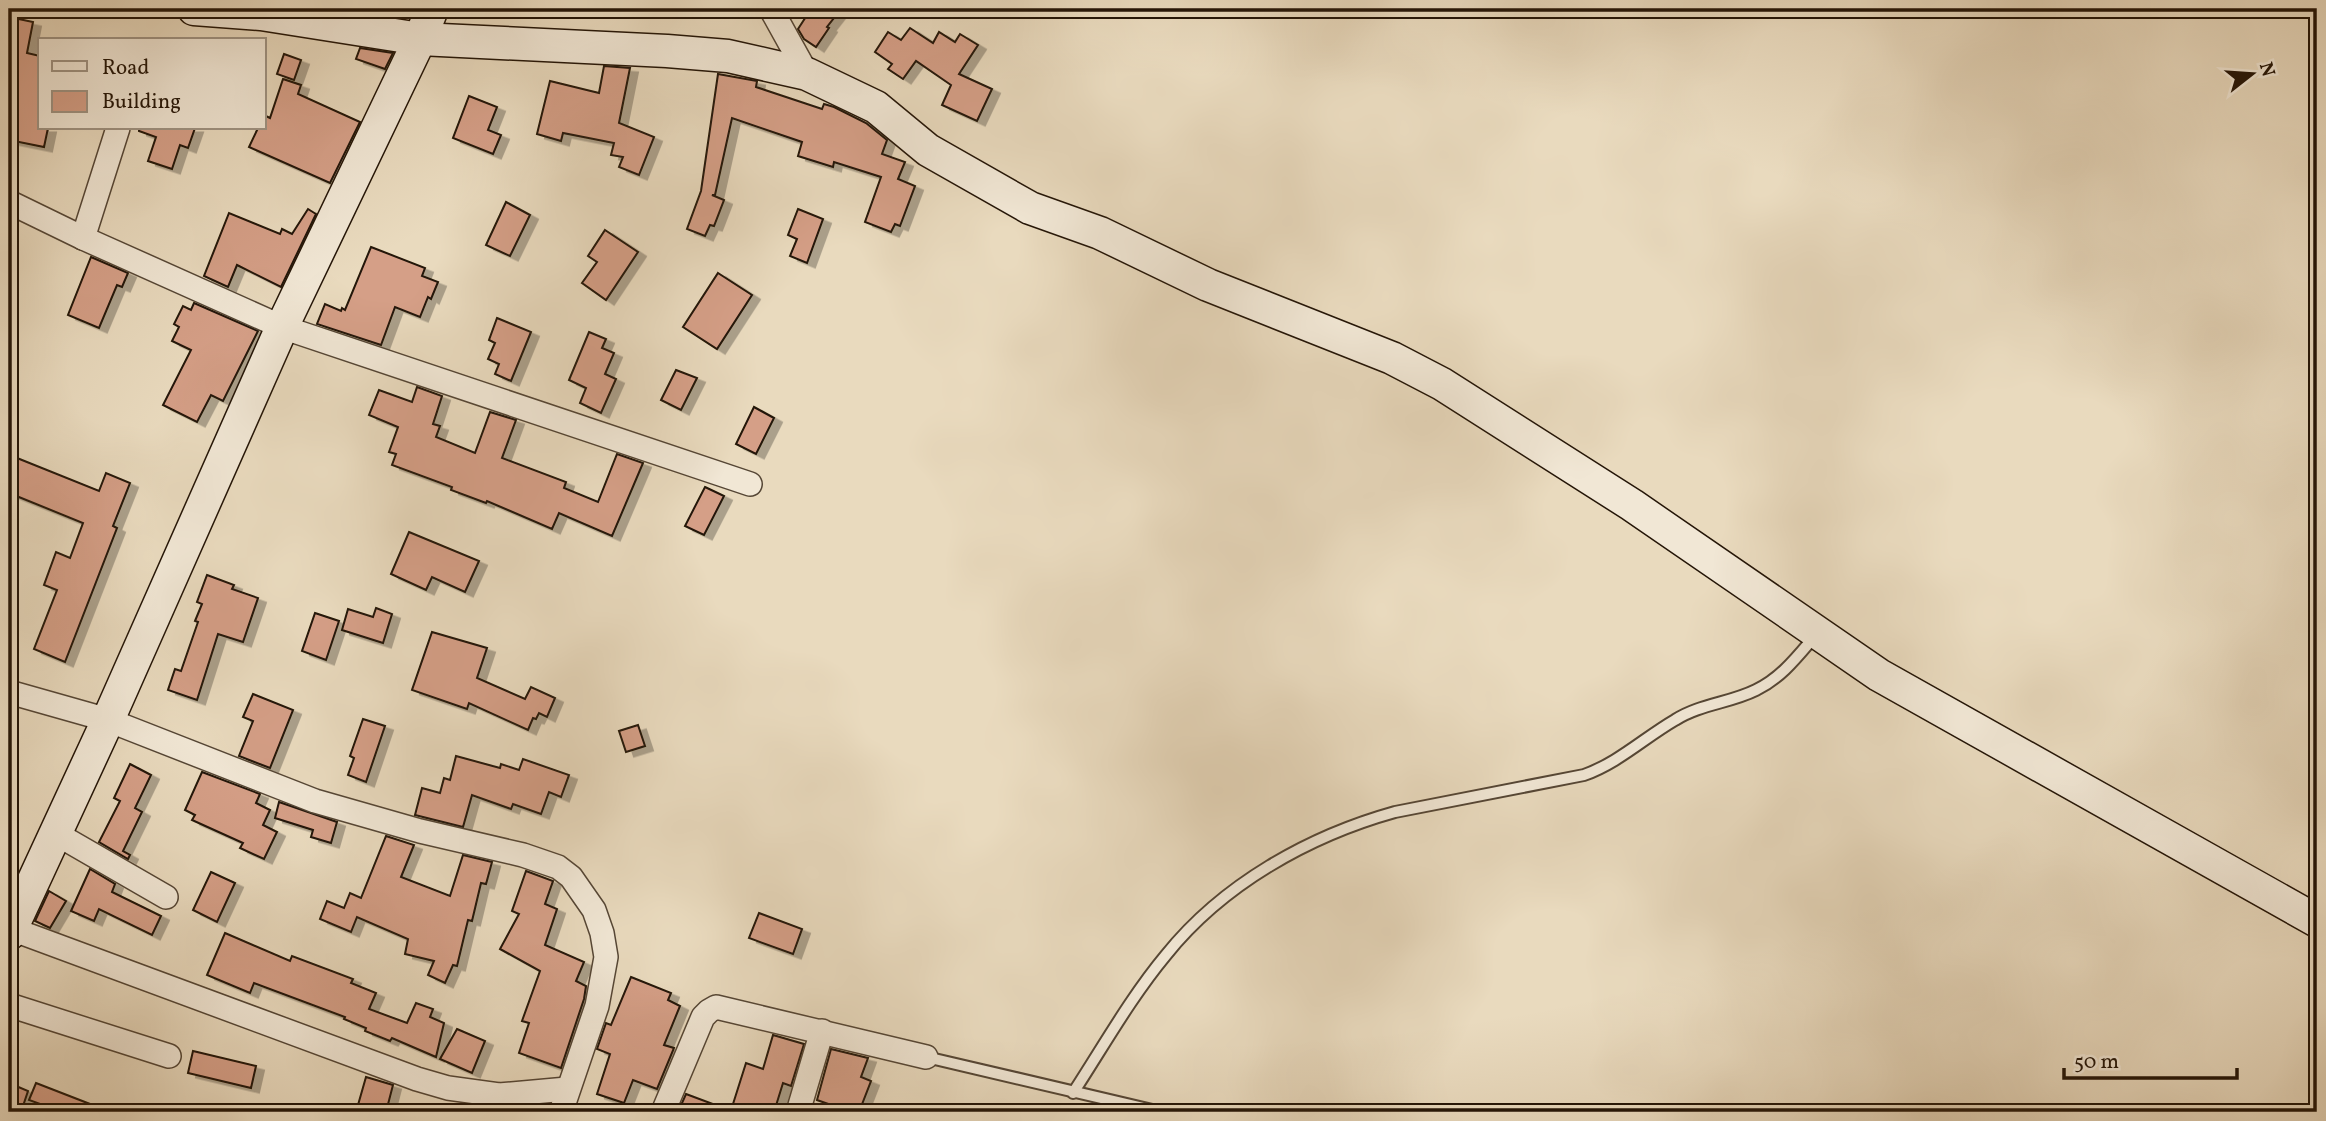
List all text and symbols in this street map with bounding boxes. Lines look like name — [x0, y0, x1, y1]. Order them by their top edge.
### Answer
legend — [38, 38, 266, 130]
north arrow — [2218, 38, 2288, 108]
text: Road — [102, 54, 149, 83]
text: N — [2252, 59, 2281, 80]
text: Building — [102, 88, 181, 117]
scale bar — [2064, 1037, 2237, 1081]
text: 50 m — [2074, 1048, 2119, 1077]

